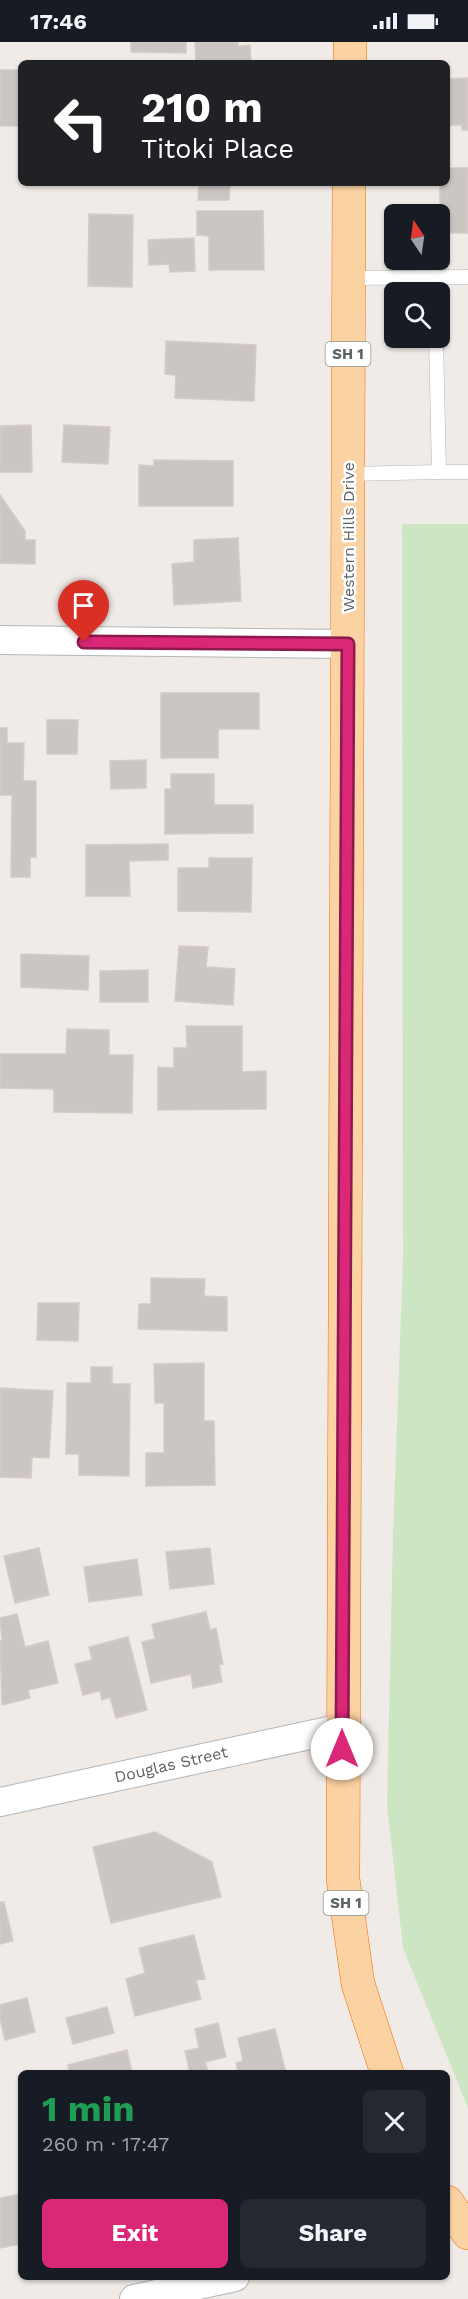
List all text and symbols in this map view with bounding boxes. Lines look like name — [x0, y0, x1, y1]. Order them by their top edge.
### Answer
text: 17:46 — [30, 9, 87, 34]
text: 210 m — [141, 83, 263, 132]
icon: left — [42, 84, 120, 162]
text: Titoki Place — [141, 133, 294, 165]
north arrow — [384, 204, 450, 270]
map controls — [384, 204, 450, 348]
button: search — [384, 282, 450, 348]
road number: SH 1 — [326, 342, 370, 366]
street label: Western Hills Drive — [339, 462, 358, 612]
pin — [58, 580, 109, 642]
icon: arrive — [67, 589, 100, 622]
position arrow — [310, 1717, 374, 1781]
street label: Douglas Street — [113, 1742, 230, 1787]
road number: SH 1 — [324, 1891, 368, 1915]
text: 1 min — [42, 2088, 134, 2130]
button: close — [363, 2090, 426, 2153]
text: 260 m · 17:47 — [42, 2132, 169, 2156]
button: Exit — [42, 2199, 228, 2268]
button: Share — [240, 2199, 426, 2268]

